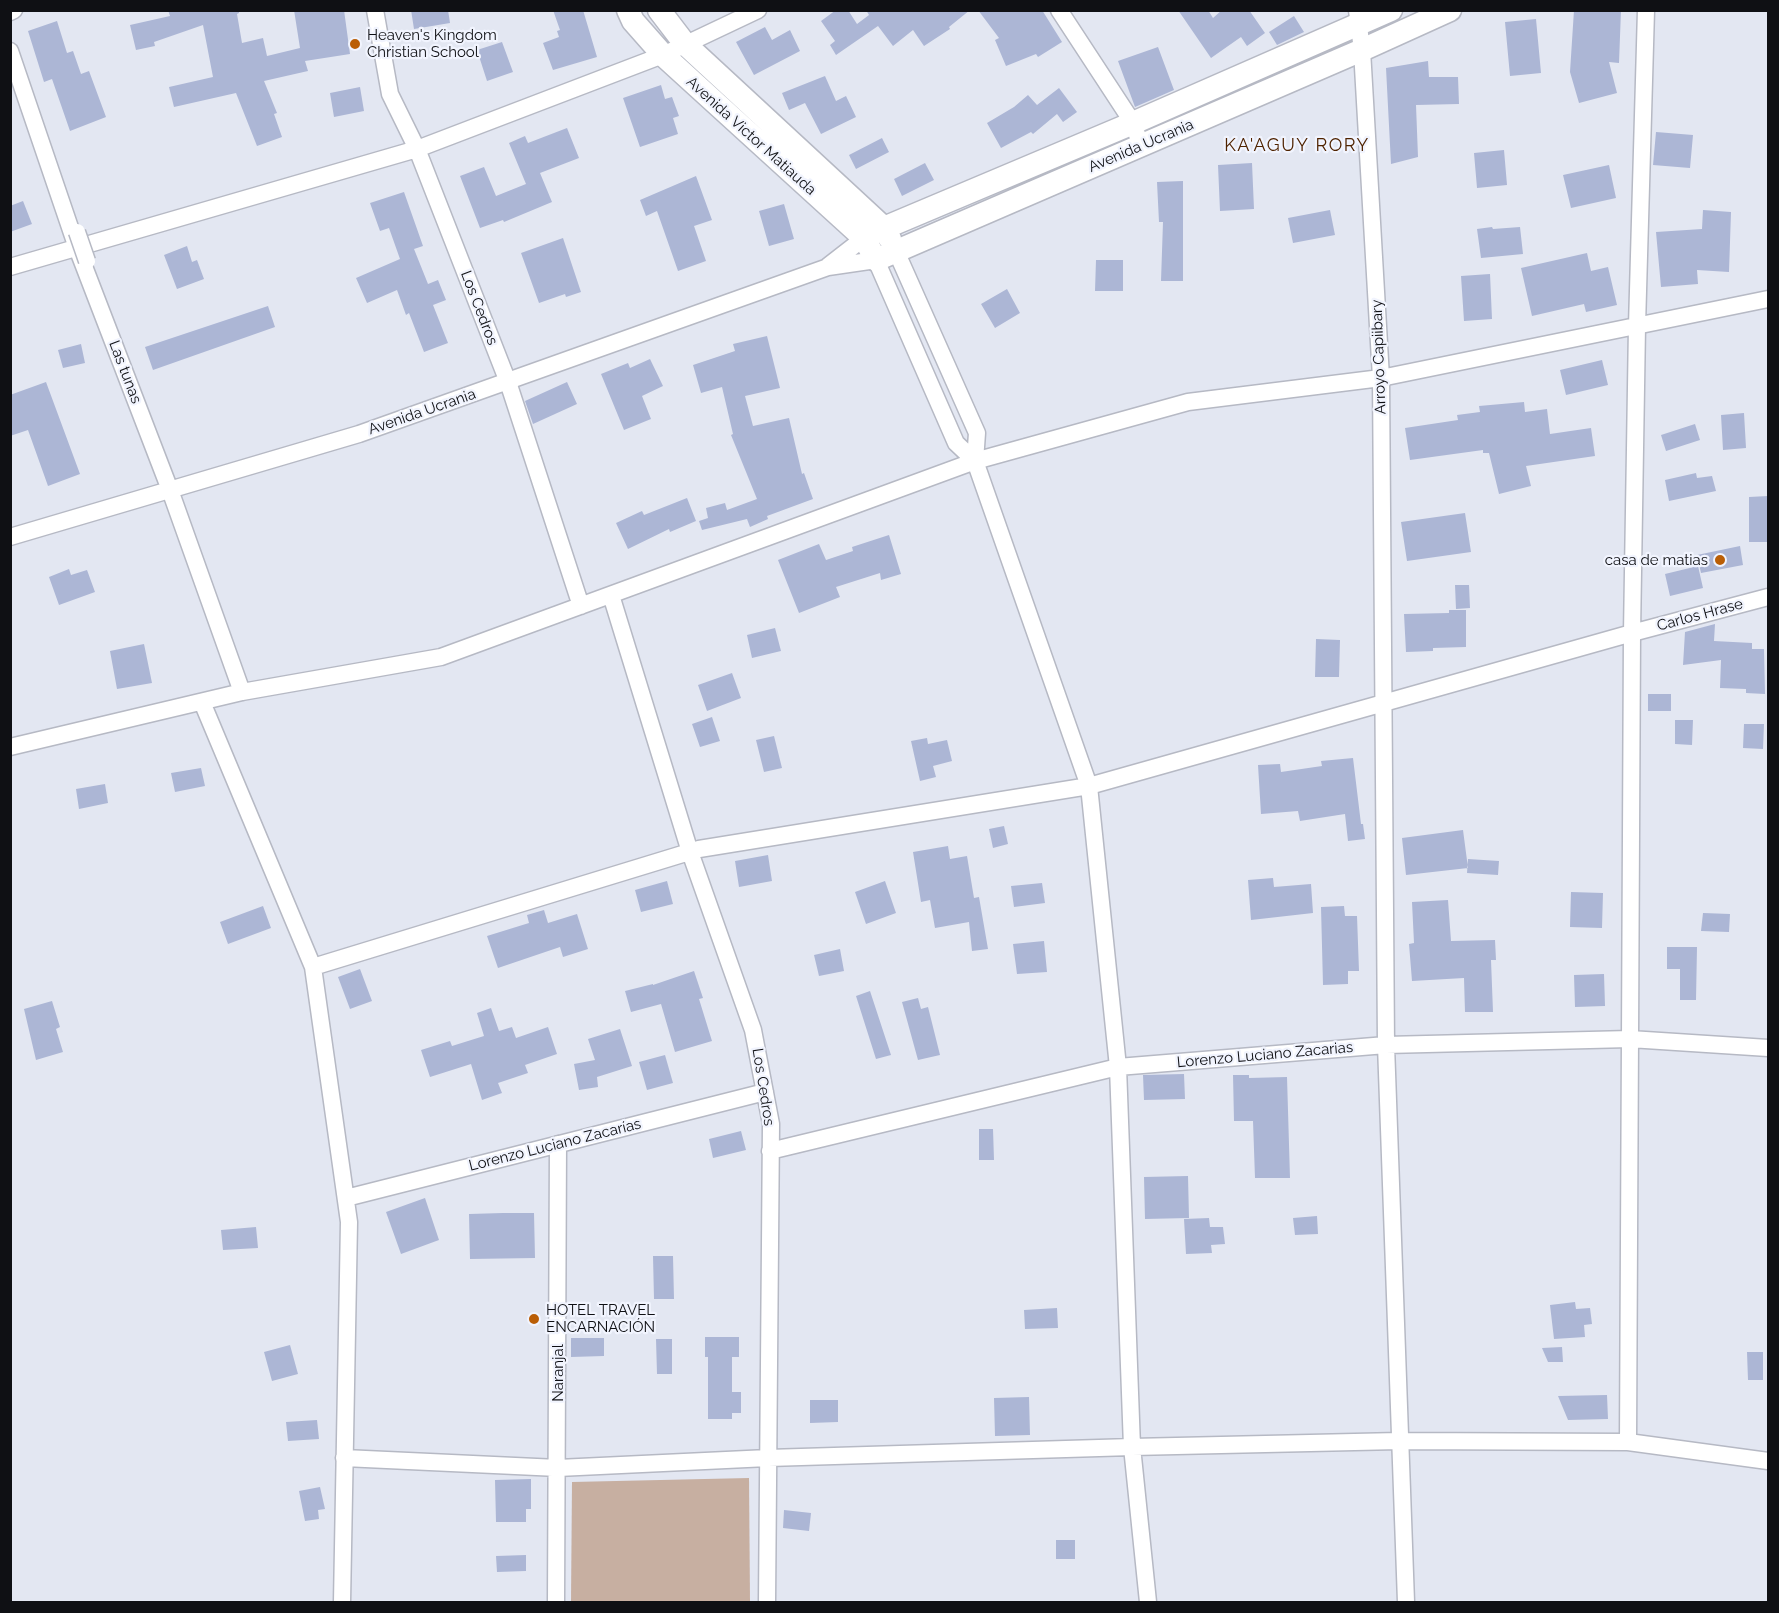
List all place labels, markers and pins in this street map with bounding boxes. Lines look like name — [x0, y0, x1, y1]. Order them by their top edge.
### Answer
place label: Heaven's Kingdom Christian School — [367, 26, 497, 61]
marker: Heaven's Kingdom Christian School — [348, 37, 362, 51]
place label: casa de matias — [1605, 551, 1708, 569]
marker: casa de matias — [1713, 553, 1727, 567]
place label: HOTEL TRAVEL ENCARNACIÓN — [546, 1301, 655, 1336]
marker: HOTEL TRAVEL ENCARNACIÓN — [527, 1312, 541, 1326]

